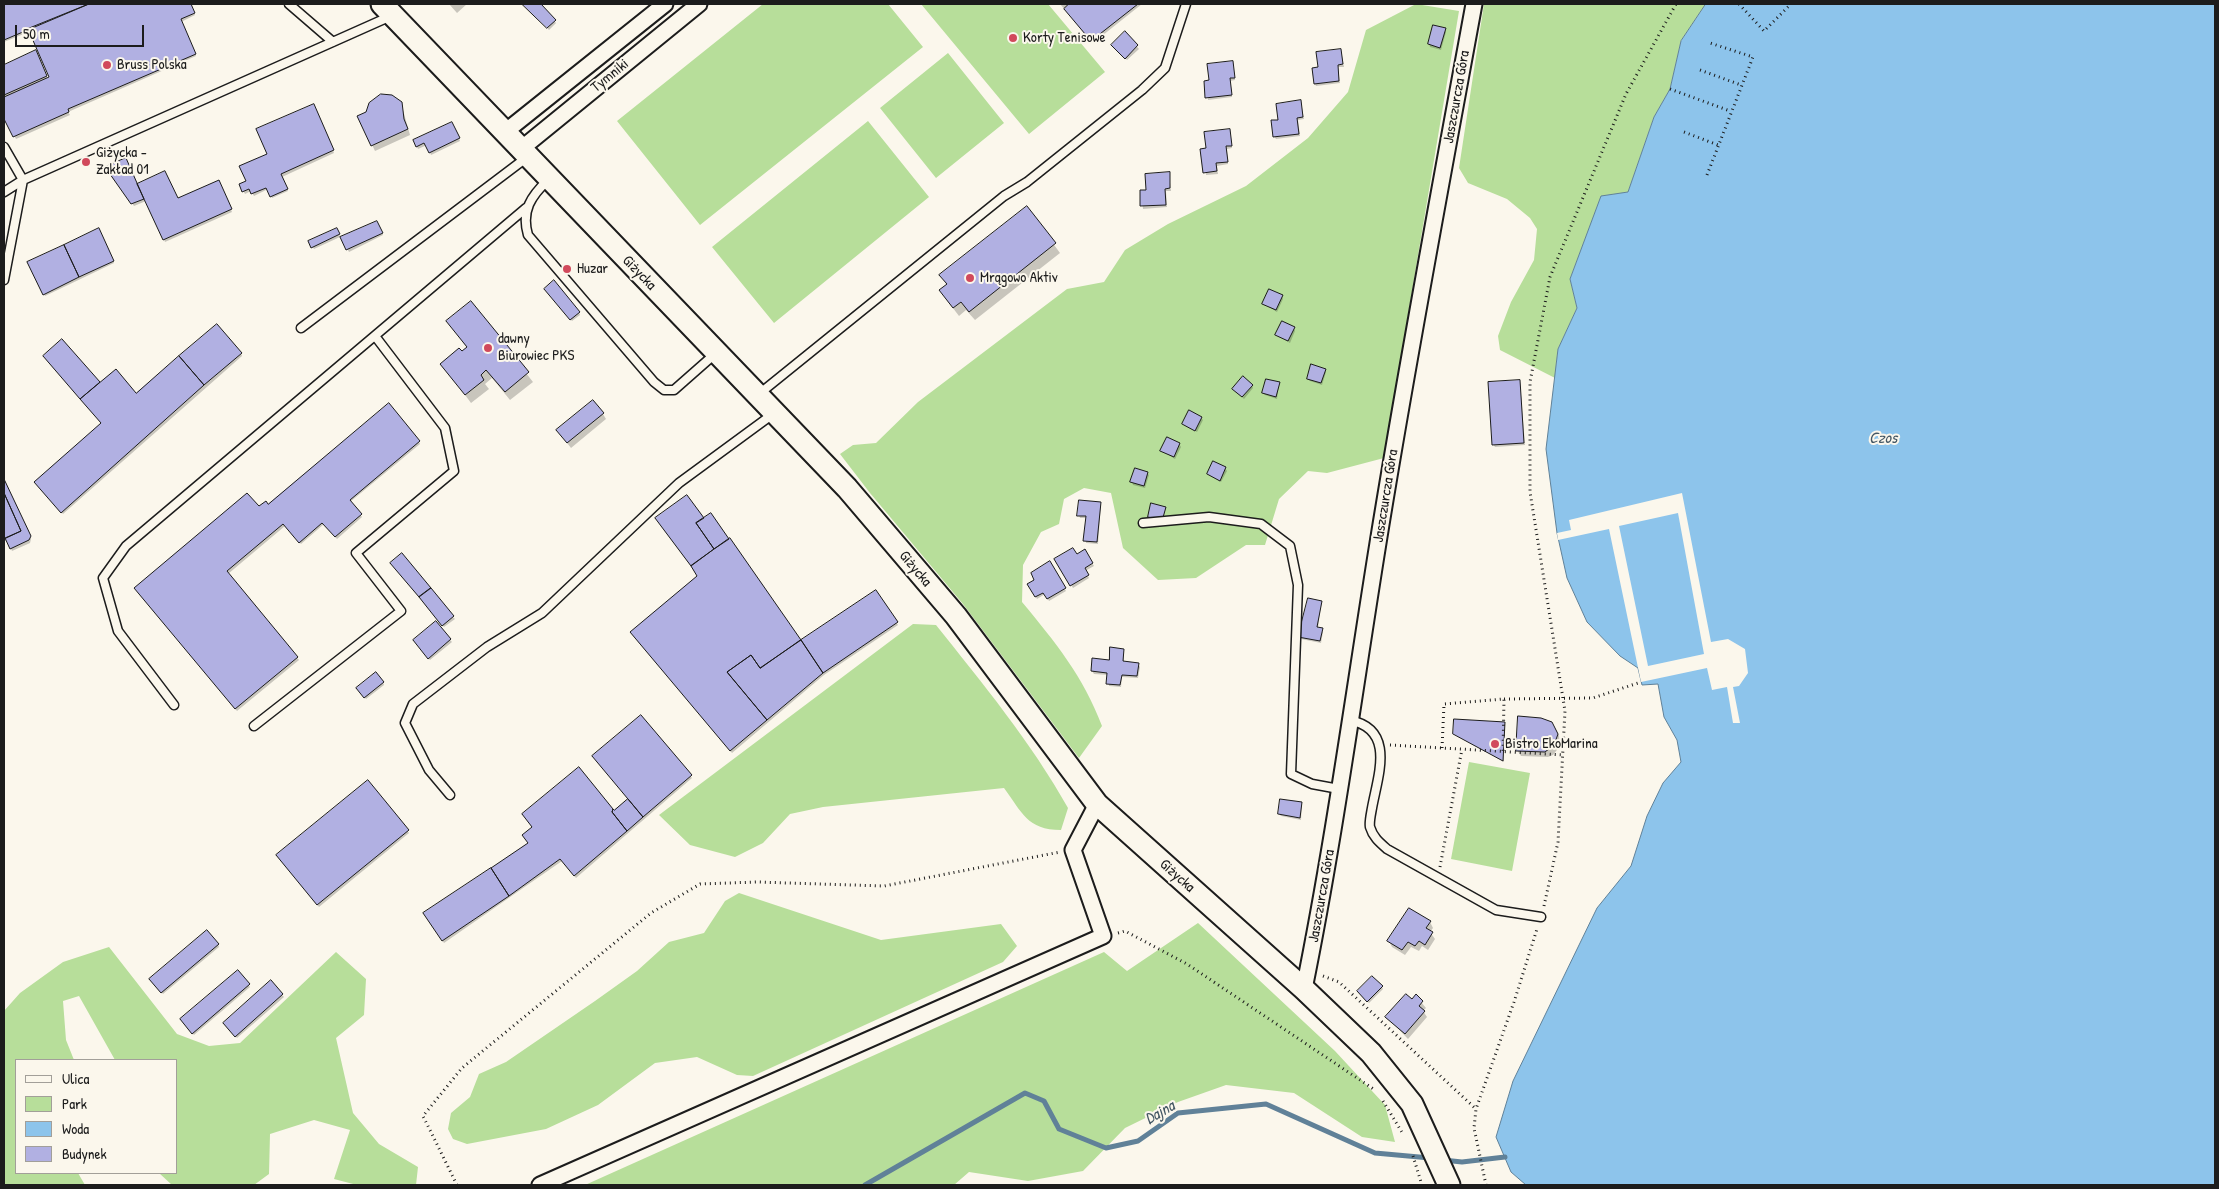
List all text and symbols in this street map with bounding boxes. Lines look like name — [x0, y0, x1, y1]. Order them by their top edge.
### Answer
scale bar — [18, 15, 146, 47]
text: 50 m — [23, 23, 50, 44]
place label: Korty Tenisowe — [1023, 29, 1105, 47]
marker: Korty Tenisowe — [1007, 32, 1019, 44]
street label: Jaszczurcza Góra — [1440, 49, 1474, 145]
street label: Tymniki — [588, 55, 632, 97]
place label: Bruss Polska — [117, 56, 187, 74]
marker: Bruss Polska — [101, 59, 113, 71]
place label: Giżycka - Zakład 01 — [96, 144, 149, 179]
marker: Giżycka - Zakład 01 — [80, 156, 92, 168]
street label: Giżycka — [618, 252, 660, 294]
place label: Huzar — [577, 260, 608, 278]
marker: Huzar — [561, 263, 573, 275]
place label: Mrągowo Aktiv — [980, 269, 1058, 287]
marker: Mrągowo Aktiv — [964, 272, 976, 284]
place label: dawny Biurowiec PKS — [498, 330, 574, 365]
marker: dawny Biurowiec PKS — [482, 342, 494, 354]
water label: Czos — [1869, 429, 1897, 449]
street label: Jaszczurcza Góra — [1370, 448, 1402, 544]
street label: Giżycka — [895, 547, 935, 591]
place label: Bistro EkoMarina — [1505, 735, 1598, 753]
marker: Bistro EkoMarina — [1489, 738, 1501, 750]
street label: Jaszczurcza Góra — [1305, 848, 1339, 944]
street label: Giżycka — [1156, 856, 1198, 896]
legend — [15, 1059, 178, 1174]
text: Ulica — [62, 1068, 89, 1089]
text: Park — [62, 1093, 87, 1114]
water label: Dajna — [1142, 1097, 1178, 1129]
text: Woda — [62, 1118, 89, 1139]
text: Budynek — [62, 1143, 107, 1164]

